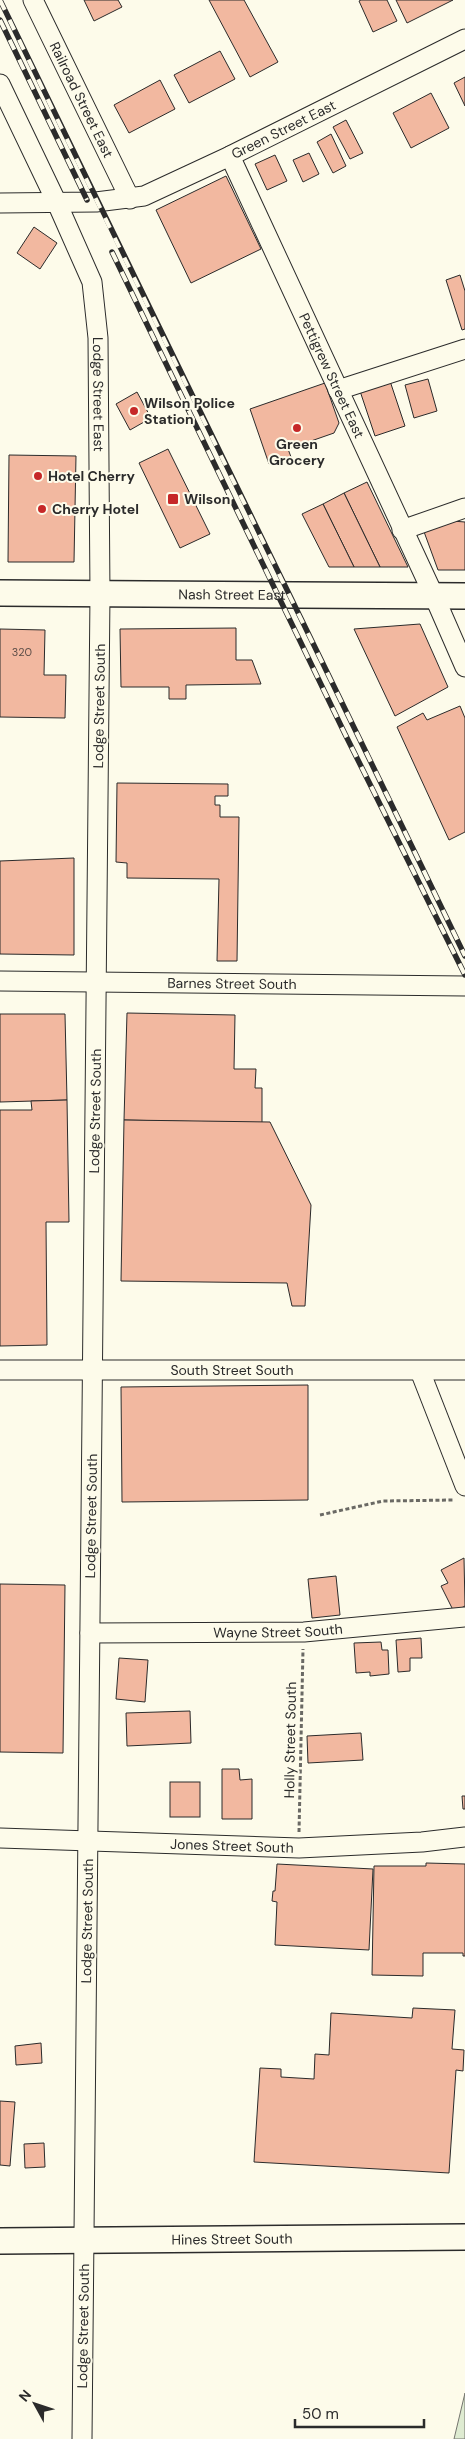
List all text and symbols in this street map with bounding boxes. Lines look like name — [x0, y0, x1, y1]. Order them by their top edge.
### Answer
street label: Railroad Street East — [46, 39, 118, 161]
street label: Green Street East — [228, 96, 339, 163]
street label: Pettigrew Street East — [295, 310, 369, 441]
street label: Lodge Street East — [89, 337, 108, 452]
place label: Wilson Police Station — [144, 394, 235, 428]
marker: Wilson Police Station — [128, 405, 140, 417]
marker: Green Grocery — [291, 422, 303, 434]
place label: Green Grocery — [269, 435, 326, 469]
place label: Hotel Cherry — [48, 467, 135, 485]
marker: Hotel Cherry — [32, 470, 44, 482]
place label: Wilson — [184, 490, 230, 508]
marker: Wilson — [166, 492, 180, 506]
place label: Cherry Hotel — [52, 500, 139, 518]
marker: Cherry Hotel — [36, 503, 48, 515]
street label: Nash Street East — [178, 585, 286, 604]
street label: Lodge Street South — [89, 643, 109, 769]
house number: 320 — [12, 645, 32, 659]
street label: Barnes Street South — [167, 974, 297, 993]
street label: Lodge Street South — [85, 1048, 105, 1174]
street label: South Street South — [170, 1361, 294, 1379]
street label: Lodge Street South — [81, 1453, 101, 1579]
street label: Wayne Street South — [213, 1619, 343, 1641]
street label: Holly Street South — [280, 1681, 300, 1799]
street label: Jones Street South — [170, 1835, 294, 1857]
street label: Lodge Street South — [77, 1858, 97, 1984]
street label: Hines Street South — [171, 2229, 293, 2249]
street label: Lodge Street South — [73, 2263, 93, 2389]
north arrow — [10, 2379, 60, 2429]
text: N — [15, 2386, 35, 2405]
scale bar — [295, 2396, 424, 2428]
text: 50 m — [302, 2404, 339, 2424]

